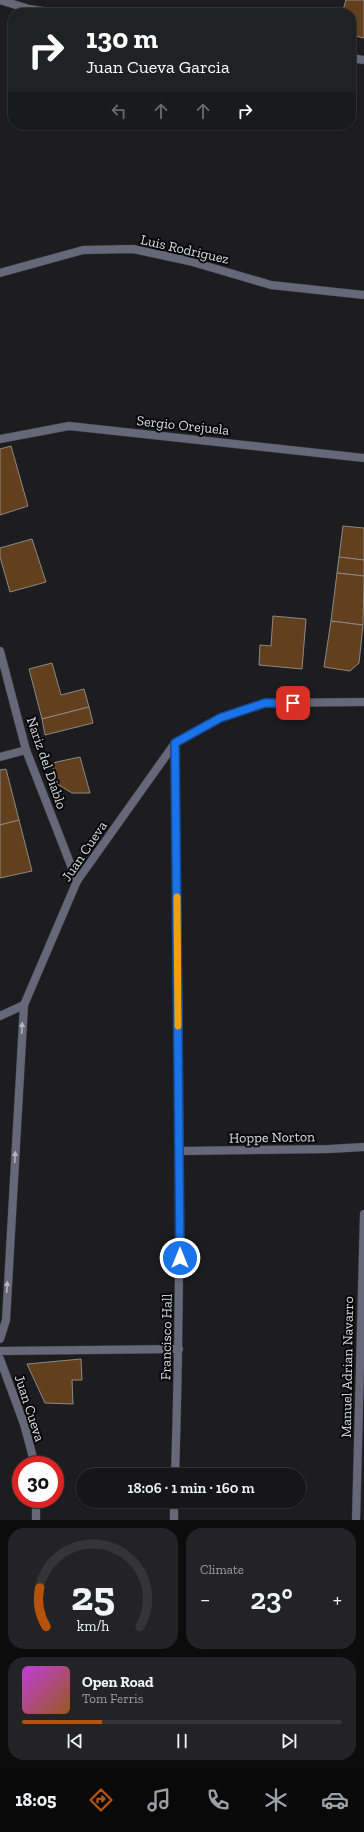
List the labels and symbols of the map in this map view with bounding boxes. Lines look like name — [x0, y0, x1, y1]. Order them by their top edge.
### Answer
street label: Luis Rodriguez — [139, 231, 231, 268]
street label: Sergio Orejuela — [136, 412, 230, 439]
pin — [276, 686, 310, 720]
street label: Nariz del Diablo — [23, 715, 70, 811]
street label: Juan Cueva — [58, 818, 111, 885]
one-way arrow — [19, 1022, 26, 1034]
street label: Hoppe Norton — [229, 1128, 315, 1147]
one-way arrow — [11, 1151, 18, 1163]
position arrow — [159, 1237, 201, 1279]
one-way arrow — [4, 1281, 11, 1293]
street label: Francisco Hall — [157, 1293, 176, 1380]
street label: Manuel Adrian Navarro — [338, 1296, 357, 1438]
street label: Juan Cueva — [11, 1373, 48, 1444]
speed limit sign: 30 — [12, 1456, 64, 1508]

